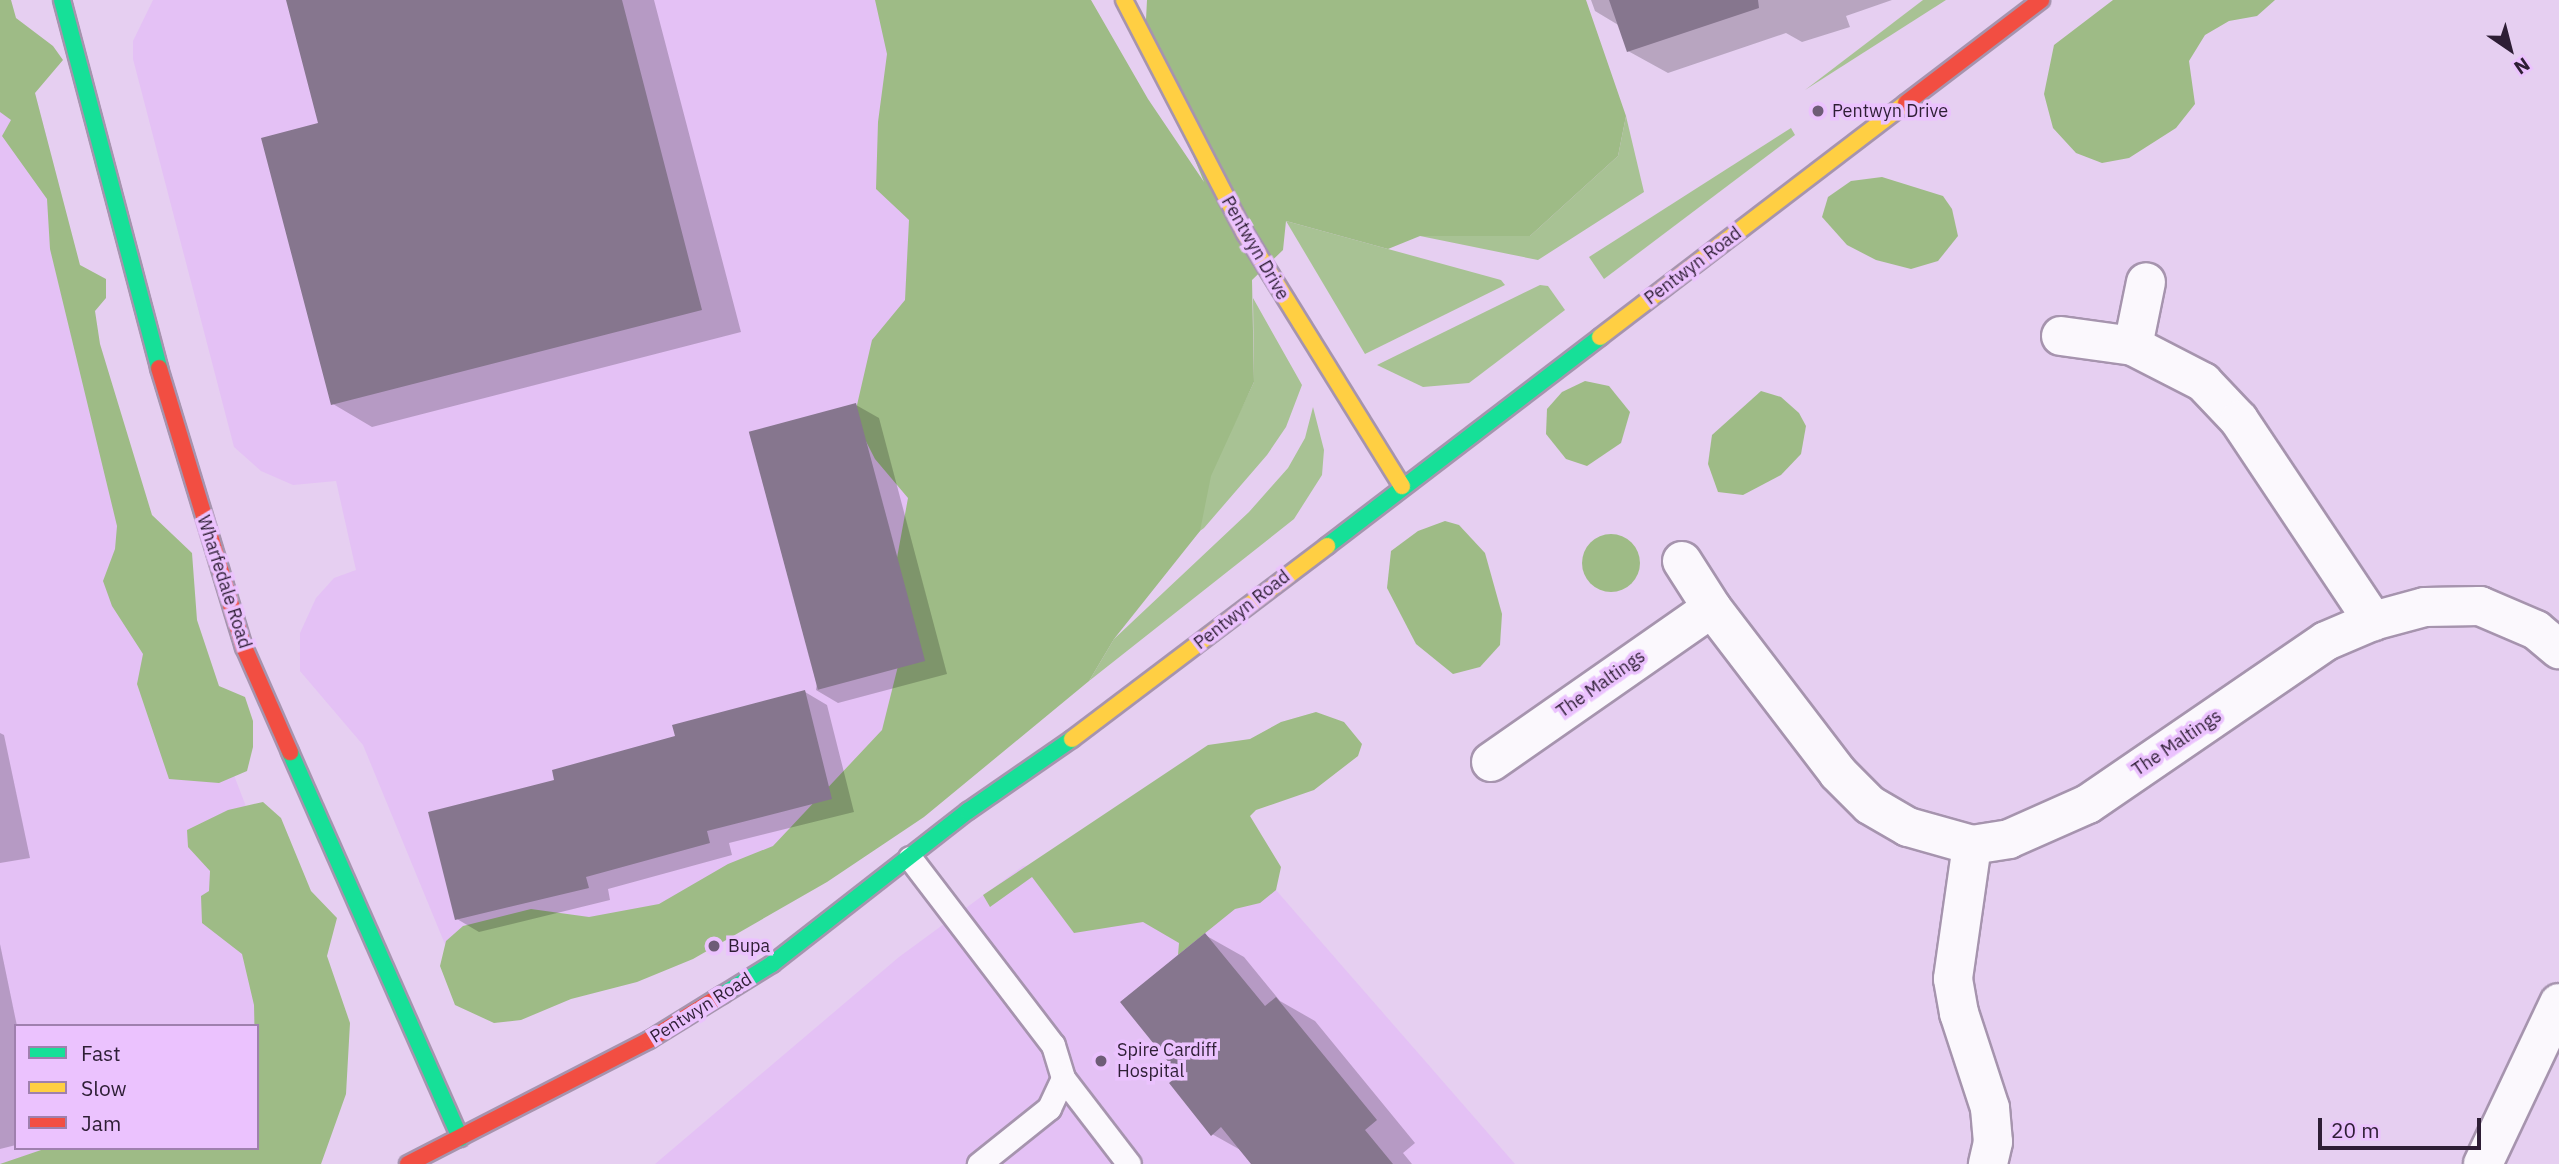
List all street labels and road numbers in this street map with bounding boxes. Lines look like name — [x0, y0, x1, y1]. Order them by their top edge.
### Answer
street label: Pentwyn Drive — [1217, 192, 1293, 304]
street label: Pentwyn Road — [1640, 223, 1746, 309]
street label: Wharfedale Road — [192, 513, 256, 651]
street label: Pentwyn Road — [1190, 566, 1294, 654]
street label: The Maltings — [1553, 646, 1649, 722]
street label: The Maltings — [2128, 705, 2226, 781]
street label: Pentwyn Road — [646, 968, 756, 1048]

